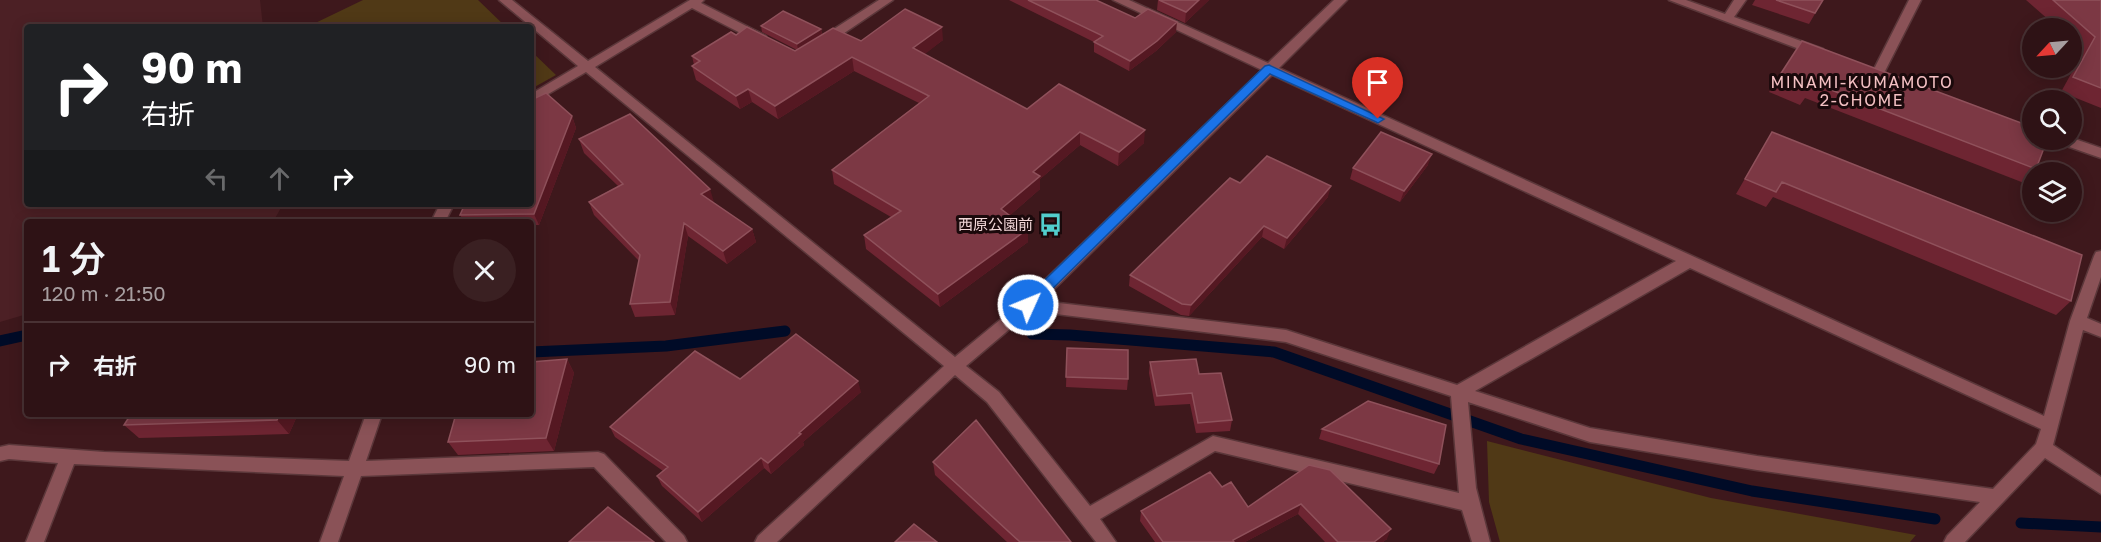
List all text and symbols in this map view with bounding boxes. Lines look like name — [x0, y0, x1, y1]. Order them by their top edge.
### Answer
north arrow — [2022, 18, 2082, 78]
map controls — [2022, 18, 2082, 222]
text: 90 m — [141, 42, 242, 92]
icon: right — [42, 48, 120, 126]
pin — [1352, 57, 1403, 119]
icon: arrive — [1361, 66, 1394, 99]
district label: MINAMI-KUMAMOTO 2-CHOME — [1771, 72, 1953, 110]
button: search — [2022, 90, 2082, 150]
text: 右折 — [141, 98, 195, 130]
icon: left — [200, 162, 233, 195]
icon: ahead — [263, 162, 296, 195]
icon: right — [326, 162, 359, 195]
button: layers — [2022, 162, 2082, 222]
bus stop icon: 西原公園前 — [1038, 211, 1064, 237]
place label: 西原公園前 — [958, 215, 1033, 233]
text: 1 分 — [42, 237, 105, 280]
button: close — [453, 239, 516, 302]
position arrow — [996, 273, 1060, 337]
text: 120 m · 21:50 — [42, 281, 166, 305]
icon: right — [42, 348, 75, 381]
text: 90 m — [464, 351, 516, 378]
text: 右折 — [93, 352, 137, 379]

